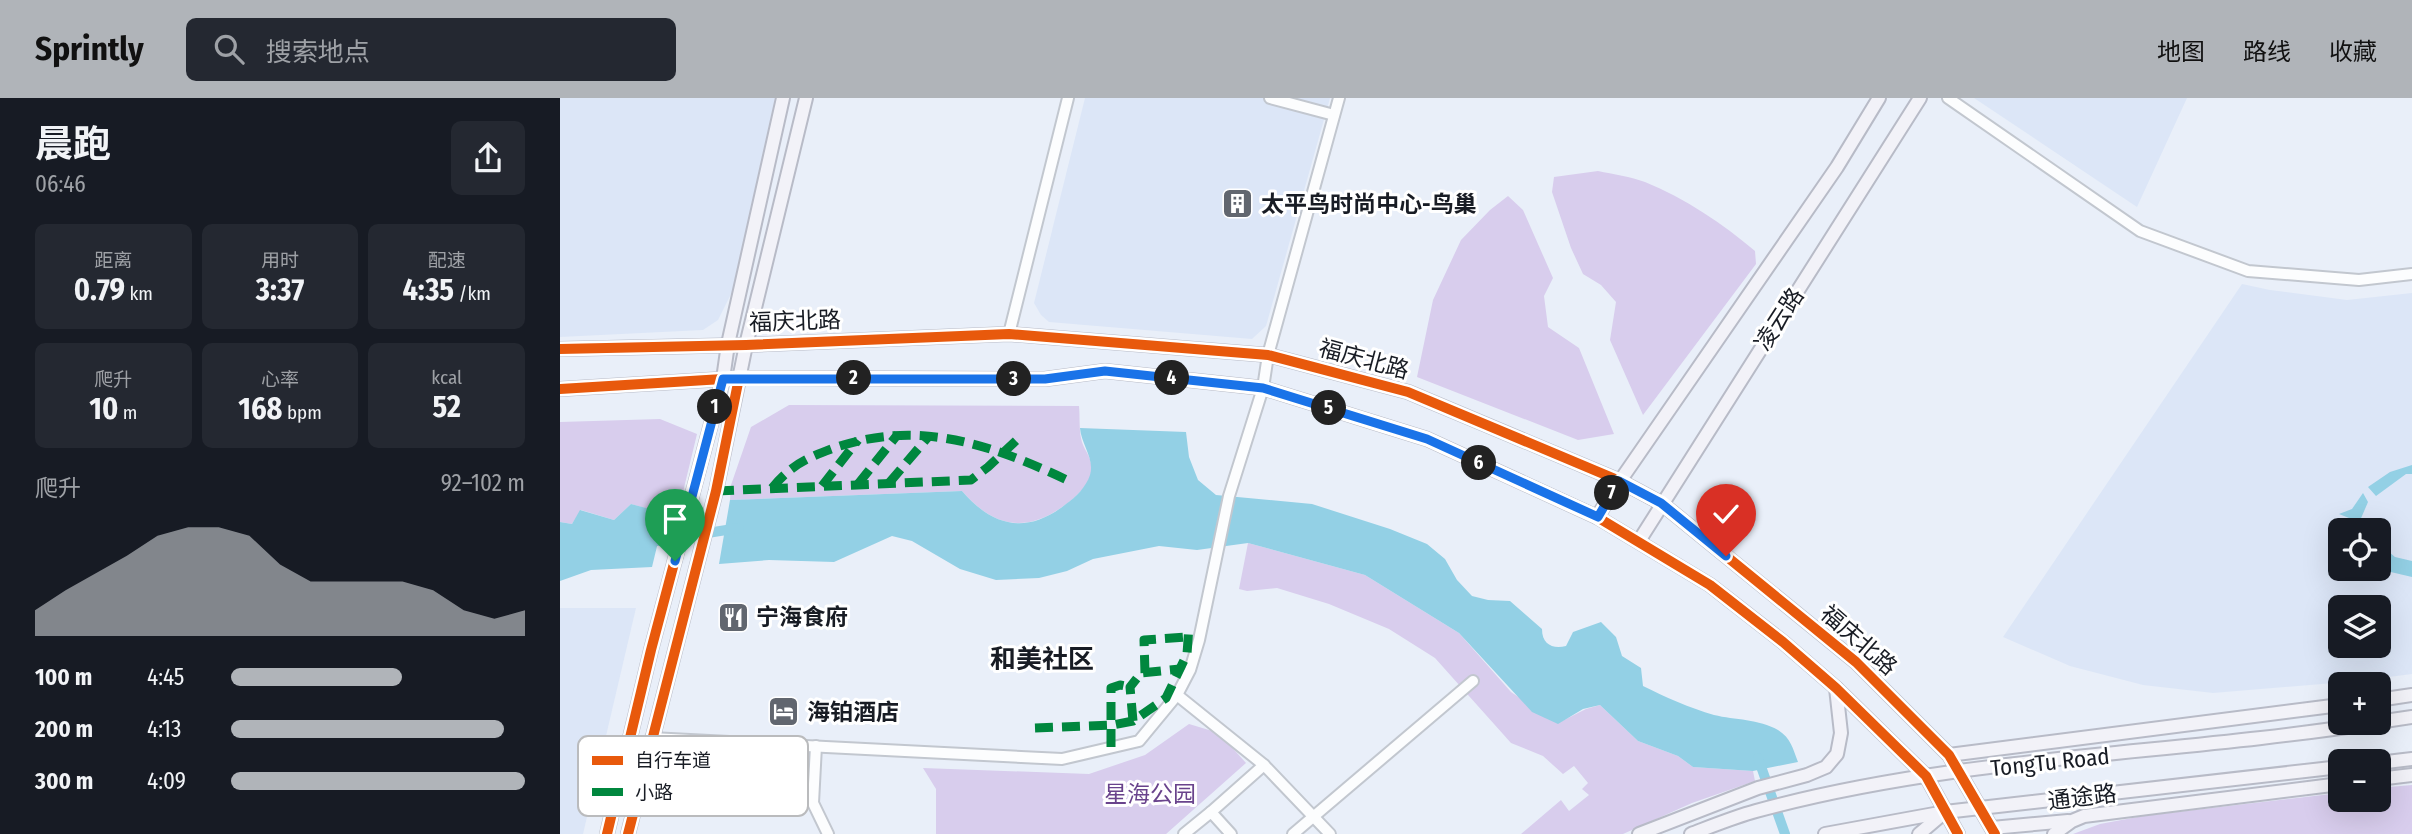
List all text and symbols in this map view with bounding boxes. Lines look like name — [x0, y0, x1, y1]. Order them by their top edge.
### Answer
search box — [186, 18, 676, 81]
text: Sprintly — [35, 29, 144, 69]
icon: search — [210, 30, 248, 68]
text: 搜索地点 — [266, 37, 370, 68]
text: 地图 — [2157, 38, 2205, 66]
text: 路线 — [2243, 38, 2291, 66]
text: 收藏 — [2329, 38, 2377, 66]
text: 晨跑 — [35, 121, 111, 167]
button: share — [451, 121, 525, 195]
text: 06:46 — [35, 170, 86, 198]
building icon: 太平鸟时尚中心-鸟巢 — [1221, 187, 1255, 221]
place label: 太平鸟时尚中心-鸟巢 — [1261, 190, 1477, 218]
text: 距离 — [94, 249, 132, 272]
text: 用时 — [261, 249, 299, 272]
text: 配速 — [428, 249, 466, 272]
text: 0.79 — [74, 272, 125, 308]
text: 3:37 — [256, 272, 304, 308]
text: 4:35 — [402, 272, 454, 308]
text: km — [125, 282, 153, 305]
text: /km — [454, 282, 491, 305]
street label: 凌云路 — [1748, 282, 1810, 356]
street label: 福庆北路 — [749, 305, 841, 337]
street label: 福庆北路 — [1316, 334, 1412, 384]
pin: 2 — [836, 360, 872, 396]
pin: 4 — [1154, 360, 1190, 396]
pin: 3 — [996, 362, 1032, 396]
text: kcal — [431, 366, 462, 389]
text: 2 — [849, 366, 858, 389]
text: 4 — [1167, 366, 1176, 389]
text: 3 — [1009, 367, 1018, 390]
text: 爬升 — [94, 368, 132, 391]
text: 心率 — [261, 368, 299, 391]
text: 52 — [433, 389, 461, 425]
pin: 1 — [698, 390, 732, 424]
pin: 5 — [1312, 390, 1346, 426]
text: 10 — [89, 391, 118, 427]
text: 168 — [238, 391, 282, 427]
text: 1 — [710, 395, 719, 418]
text: 5 — [1324, 396, 1333, 419]
text: m — [118, 401, 137, 424]
text: bpm — [282, 401, 322, 424]
pin: 6 — [1462, 446, 1496, 480]
text: 6 — [1474, 451, 1483, 474]
text: 92–102 m — [441, 469, 525, 497]
text: 爬升 — [35, 474, 81, 502]
pin: 7 — [1594, 476, 1630, 510]
text: 7 — [1607, 481, 1616, 504]
pin — [1696, 484, 1756, 556]
pin — [645, 489, 705, 561]
icon: check — [1707, 495, 1745, 533]
icon: arrive — [656, 500, 694, 538]
map controls — [2328, 518, 2391, 812]
button: locate — [2328, 518, 2391, 581]
button: layers — [2328, 595, 2391, 658]
street label: 福庆北路 — [1815, 599, 1903, 681]
restaurant icon: 宁海食府 — [716, 600, 750, 634]
place label: 宁海食府 — [756, 603, 848, 631]
district label: 和美社区 — [990, 644, 1094, 675]
text: 100 m — [35, 663, 92, 691]
text: 4:45 — [147, 663, 184, 691]
button: + — [2328, 672, 2391, 735]
hotel icon: 海铂酒店 — [767, 695, 801, 729]
place label: 海铂酒店 — [807, 698, 899, 726]
text: 200 m — [35, 715, 93, 743]
text: 4:13 — [147, 715, 181, 743]
legend — [578, 736, 808, 816]
street label: TongTu Road — [1989, 742, 2111, 782]
text: 自行车道 — [635, 749, 711, 772]
button: − — [2328, 749, 2391, 812]
text: 300 m — [35, 767, 93, 795]
text: 4:09 — [147, 767, 186, 795]
street label: 通途路 — [2046, 779, 2118, 815]
park label: 星海公园 — [1104, 780, 1196, 808]
text: 小路 — [635, 781, 673, 804]

